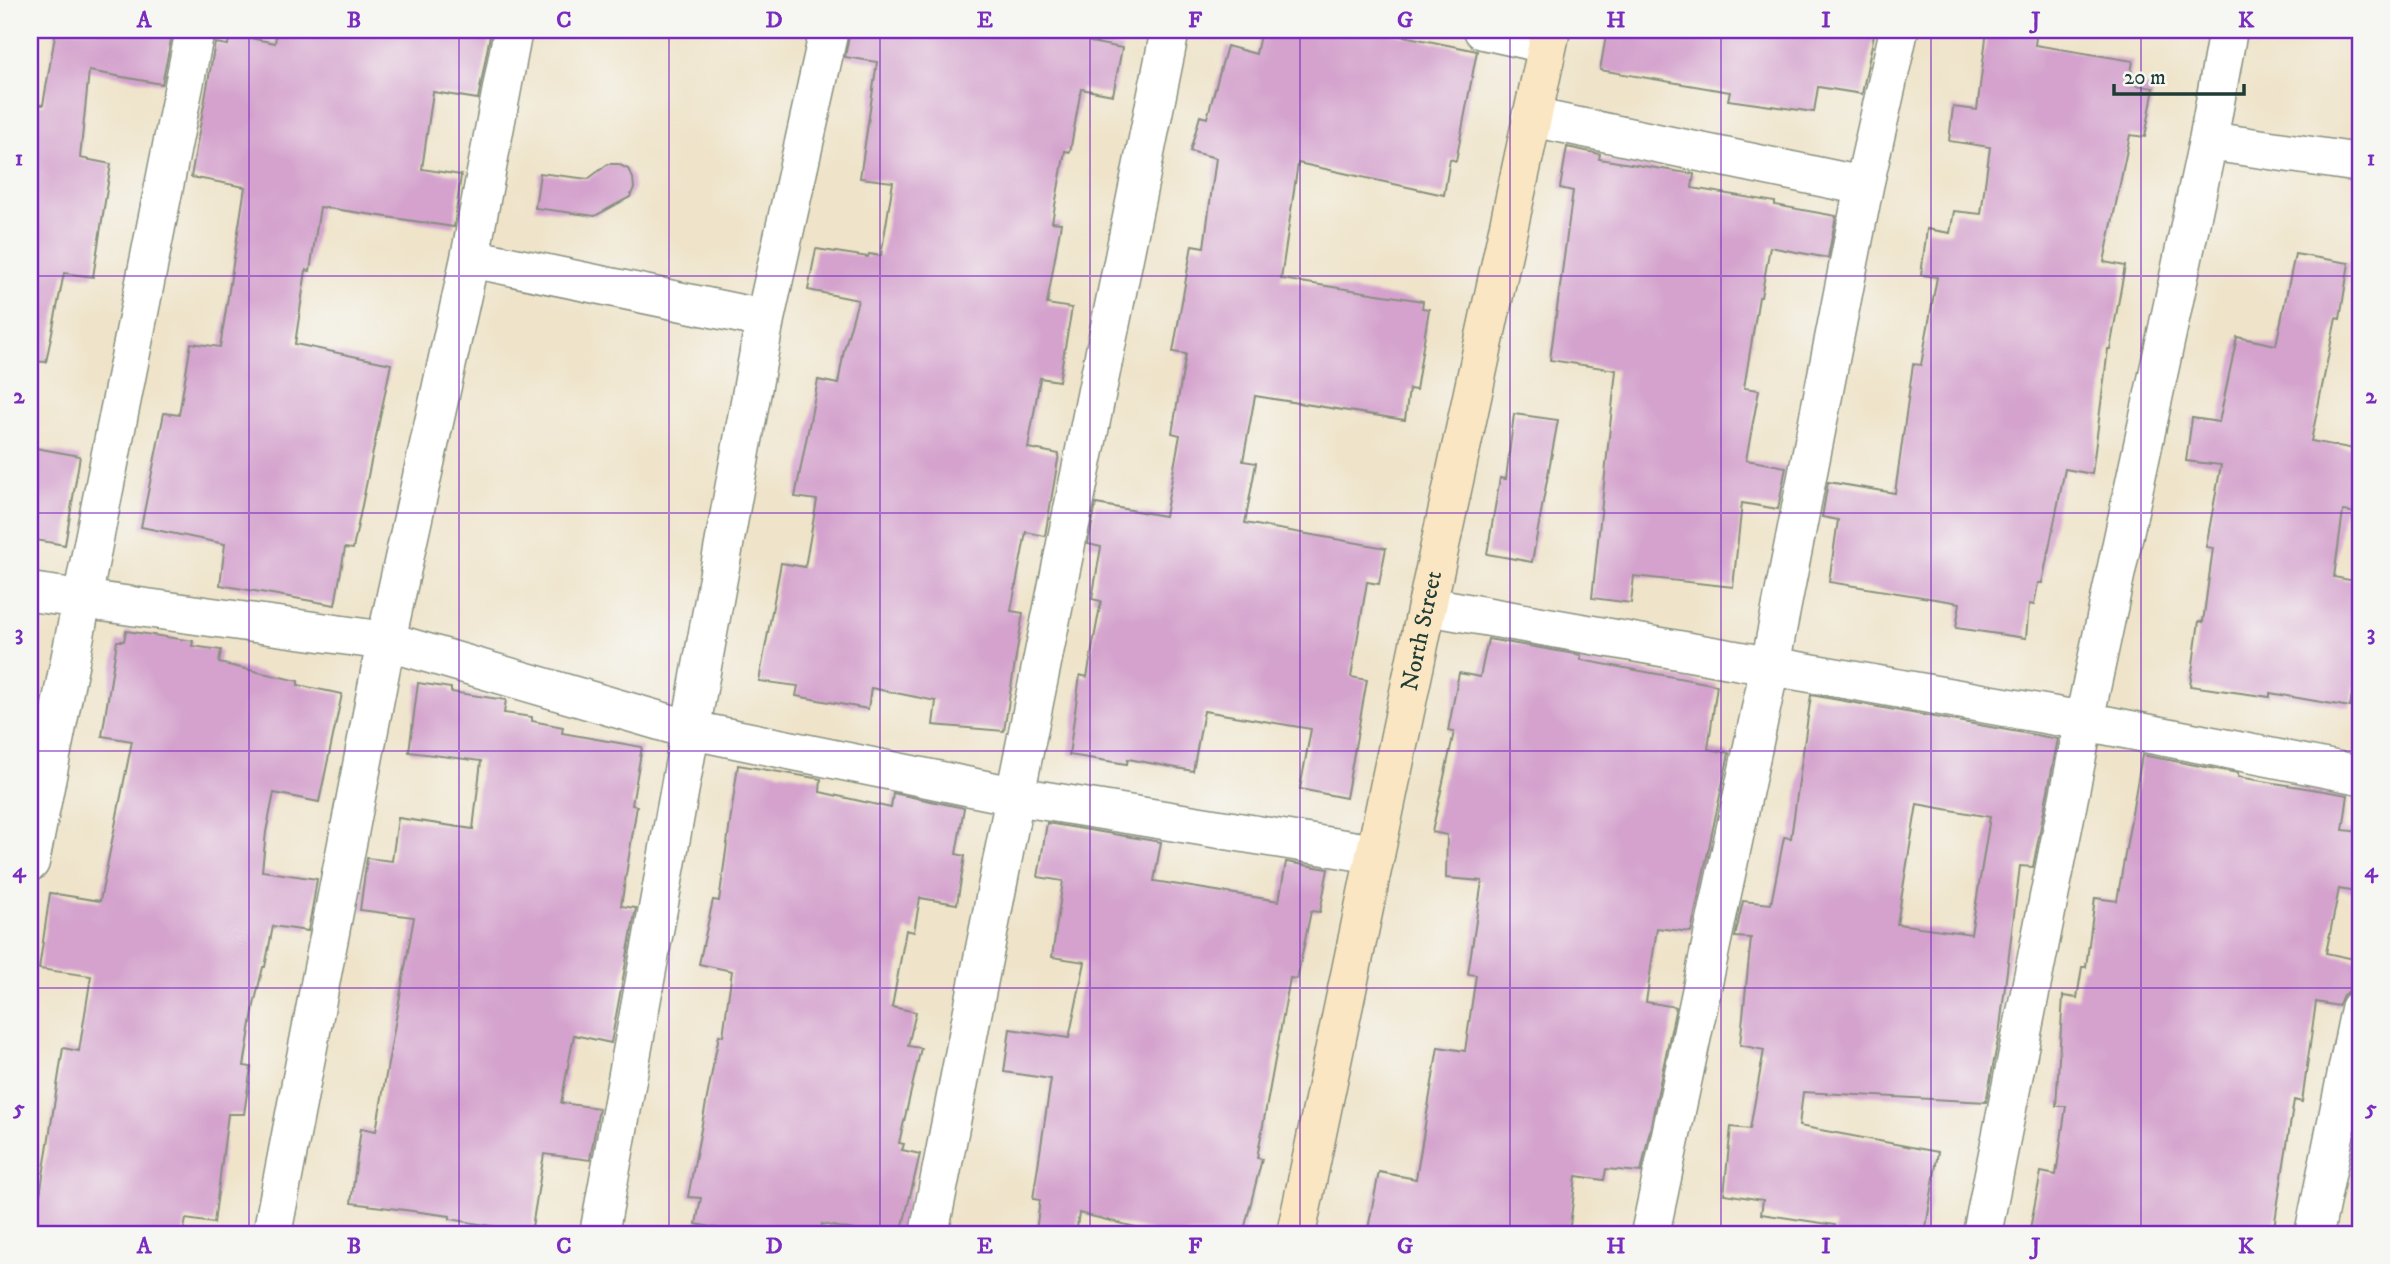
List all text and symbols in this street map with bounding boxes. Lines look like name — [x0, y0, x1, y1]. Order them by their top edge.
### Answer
text: A — [136, 6, 153, 35]
text: B — [347, 6, 361, 35]
text: C — [556, 6, 572, 35]
text: D — [765, 6, 783, 35]
text: E — [977, 6, 993, 35]
text: F — [1188, 6, 1203, 35]
text: G — [1397, 6, 1413, 35]
text: H — [1606, 6, 1626, 35]
text: I — [1821, 6, 1831, 35]
text: J — [2028, 6, 2041, 35]
text: K — [2238, 6, 2255, 35]
scale bar — [2114, 52, 2243, 96]
text: 20 m — [2124, 65, 2166, 91]
text: 1 — [15, 144, 23, 173]
text: 1 — [2367, 144, 2375, 173]
text: 2 — [13, 382, 25, 411]
text: 2 — [2365, 382, 2377, 411]
street label: North Street — [1395, 568, 1449, 694]
text: 3 — [15, 619, 23, 648]
text: 3 — [2367, 619, 2375, 648]
text: 4 — [12, 856, 27, 885]
text: 4 — [2364, 856, 2379, 885]
text: 5 — [12, 1094, 25, 1123]
text: 5 — [2364, 1094, 2377, 1123]
text: A — [136, 1232, 153, 1261]
text: B — [347, 1232, 361, 1261]
text: C — [556, 1232, 572, 1261]
text: D — [765, 1232, 783, 1261]
text: E — [977, 1232, 993, 1261]
text: F — [1188, 1232, 1203, 1261]
text: G — [1397, 1232, 1413, 1261]
text: H — [1606, 1232, 1626, 1261]
text: I — [1821, 1232, 1831, 1261]
text: J — [2028, 1232, 2041, 1261]
text: K — [2238, 1232, 2255, 1261]

